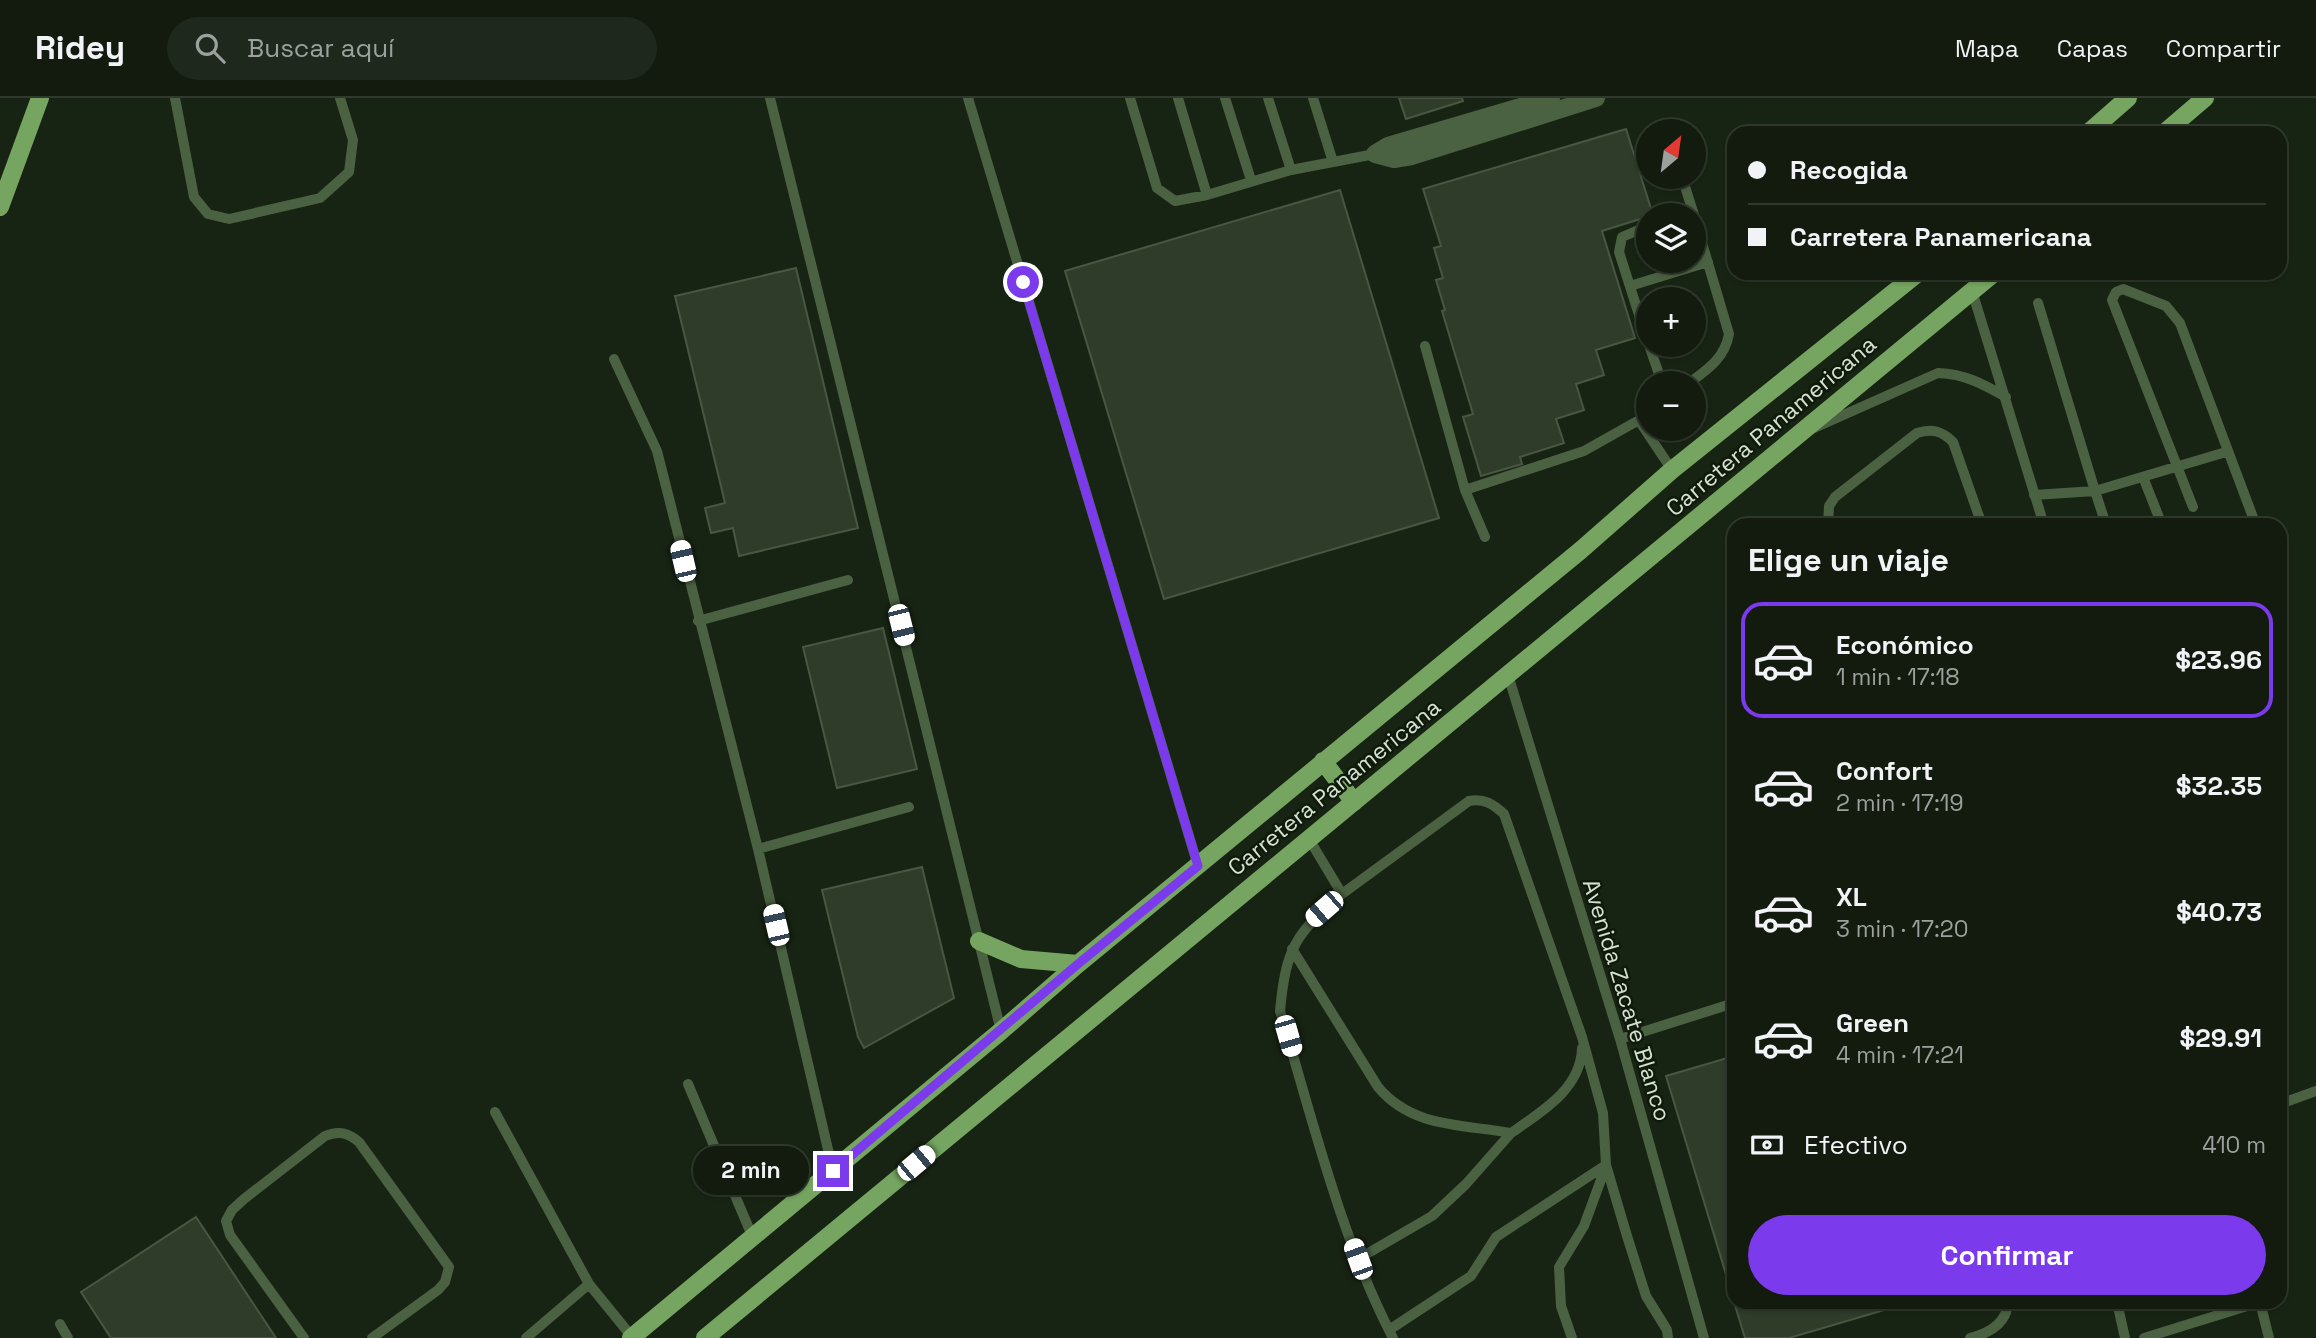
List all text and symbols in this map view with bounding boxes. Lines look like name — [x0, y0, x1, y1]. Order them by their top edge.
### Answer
search box — [167, 17, 657, 80]
text: Ridey — [35, 27, 125, 69]
icon: search — [191, 29, 229, 67]
text: Buscar aquí — [247, 31, 394, 65]
text: Mapa — [1955, 33, 2019, 64]
text: Capas — [2057, 33, 2128, 64]
text: Compartir — [2166, 33, 2281, 64]
north arrow — [1636, 119, 1706, 189]
map controls — [1636, 119, 1706, 441]
text: Recogida — [1790, 153, 1908, 187]
button: layers — [1636, 203, 1706, 273]
text: Carretera Panamericana — [1790, 220, 2092, 254]
route start — [1007, 266, 1039, 298]
button: + — [1636, 287, 1706, 357]
street label: Carretera Panamericana — [1660, 329, 1882, 523]
button: − — [1636, 371, 1706, 441]
car — [669, 538, 698, 584]
text: Elige un viaje — [1748, 540, 1949, 580]
car — [886, 602, 917, 648]
text: Económico — [1836, 628, 1974, 662]
icon: car — [1752, 629, 1815, 692]
text: $23.96 — [2175, 643, 2262, 677]
text: 1 min · 17:18 — [1836, 662, 1960, 692]
street label: Carretera Panamericana — [1221, 692, 1447, 882]
text: Confort — [1836, 754, 1933, 788]
icon: car — [1752, 755, 1815, 818]
text: $32.35 — [2176, 769, 2262, 803]
text: 2 min · 17:19 — [1836, 788, 1964, 818]
street label: Avenida Zacate Blanco — [1576, 875, 1678, 1125]
text: XL — [1836, 880, 1867, 914]
icon: car — [1752, 881, 1815, 944]
car — [1302, 887, 1347, 931]
text: $40.73 — [2176, 895, 2262, 929]
car — [762, 902, 791, 948]
text: 3 min · 17:20 — [1836, 914, 1968, 944]
text: Green — [1836, 1006, 1909, 1040]
icon: car — [1752, 1007, 1815, 1070]
car — [1273, 1013, 1304, 1059]
text: $29.91 — [2180, 1021, 2262, 1055]
text: 4 min · 17:21 — [1836, 1040, 1964, 1070]
icon: cash — [1748, 1126, 1786, 1164]
text: Efectivo — [1804, 1128, 1908, 1162]
text: 410 m — [2202, 1130, 2266, 1160]
car — [894, 1141, 939, 1185]
callout: 2 min — [693, 1146, 808, 1196]
text: 2 min — [721, 1155, 781, 1185]
route end — [817, 1155, 849, 1187]
button: Confirmar — [1748, 1215, 2266, 1295]
car — [1341, 1236, 1376, 1282]

